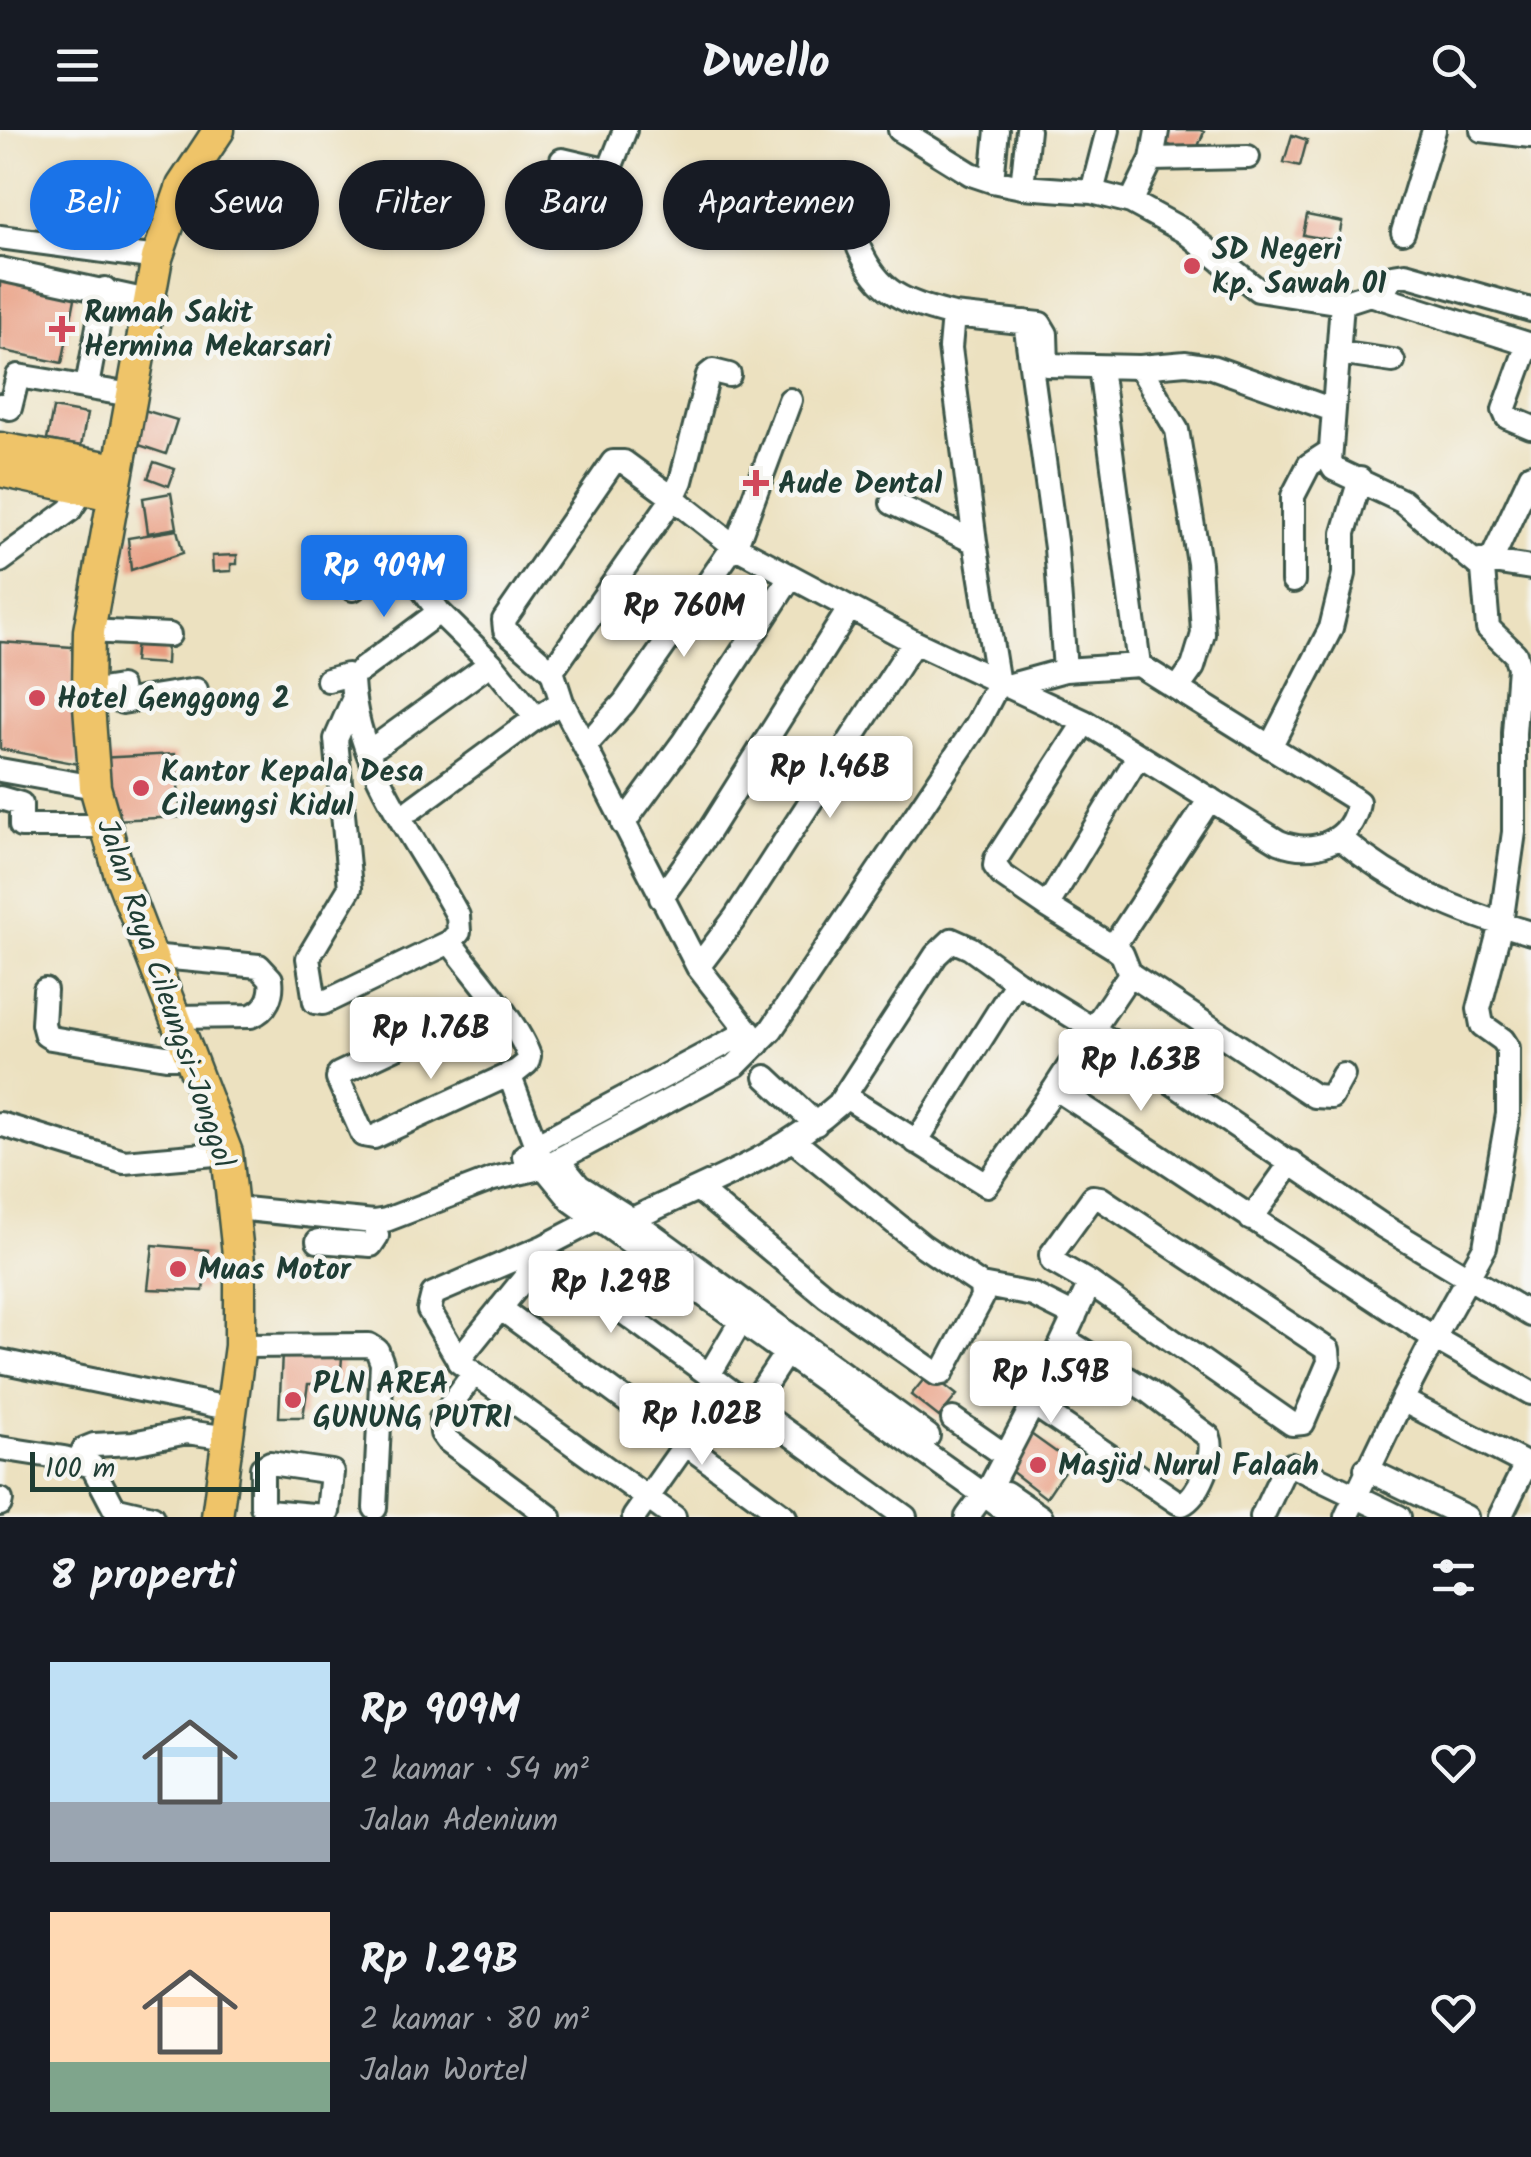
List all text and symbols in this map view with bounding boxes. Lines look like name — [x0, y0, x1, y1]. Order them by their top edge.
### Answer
text: Dwello — [701, 29, 830, 101]
icon: menu — [50, 38, 105, 93]
icon: search — [1426, 38, 1481, 93]
chip: Beli — [30, 160, 155, 250]
chip: Sewa — [175, 160, 319, 250]
chip: Filter — [339, 160, 485, 250]
chip: Baru — [505, 160, 643, 250]
chip: Apartemen — [663, 160, 890, 250]
place label: SD Negeri Kp. Sawah 01 — [1212, 227, 1386, 309]
marker: SD Negeri Kp. Sawah 01 — [1181, 255, 1203, 277]
place label: Rumah Sakit Hermina Mekarsari — [84, 290, 332, 372]
marker: Rumah Sakit Hermina Mekarsari — [49, 316, 75, 342]
place label: Aude Dental — [778, 461, 942, 509]
marker: Aude Dental — [743, 470, 769, 496]
pin: Rp 909M — [292, 535, 476, 620]
text: Rp 909M — [323, 542, 445, 593]
pin: Rp 760M — [592, 575, 776, 660]
text: Rp 760M — [623, 582, 745, 633]
place label: Hotel Genggong 2 — [57, 676, 290, 724]
marker: Hotel Genggong 2 — [26, 687, 48, 709]
pin: Rp 1.46B — [727, 736, 933, 821]
text: Rp 1.46B — [770, 743, 890, 794]
place label: Kantor Kepala Desa Cileungsi Kidul — [161, 749, 424, 831]
marker: Kantor Kepala Desa Cileungsi Kidul — [130, 777, 152, 799]
street label: Jalan Raya Cileungsi-Jonggol — [82, 812, 246, 1175]
pin: Rp 1.76B — [328, 997, 534, 1082]
text: Rp 1.76B — [372, 1004, 490, 1055]
pin: Rp 1.63B — [1038, 1029, 1244, 1114]
text: Rp 1.63B — [1081, 1036, 1201, 1087]
place label: Muas Motor — [198, 1247, 352, 1295]
pin: Rp 1.29B — [508, 1251, 714, 1336]
marker: Muas Motor — [167, 1258, 189, 1280]
text: Rp 1.29B — [551, 1258, 671, 1309]
pin: Rp 1.59B — [948, 1341, 1154, 1426]
text: Rp 1.59B — [992, 1348, 1110, 1399]
place label: PLN AREA GUNUNG PUTRI — [313, 1361, 512, 1443]
pin: Rp 1.02B — [599, 1383, 805, 1468]
marker: PLN AREA GUNUNG PUTRI — [282, 1389, 304, 1411]
text: Rp 1.02B — [641, 1390, 763, 1441]
place label: Masjid Nurul Falaah — [1058, 1443, 1319, 1491]
scale bar — [30, 1447, 260, 1492]
text: 100 m — [45, 1447, 115, 1492]
marker: Masjid Nurul Falaah — [1027, 1454, 1049, 1476]
text: 8 properti — [50, 1544, 236, 1611]
icon: filters — [1426, 1550, 1481, 1605]
text: Rp 909M — [360, 1678, 520, 1745]
icon: home — [130, 1702, 250, 1822]
icon: heart — [1426, 1735, 1481, 1790]
text: 2 kamar · 54 m² — [360, 1745, 589, 1796]
text: Jalan Adenium — [360, 1796, 558, 1847]
text: Rp 1.29B — [360, 1928, 519, 1995]
icon: home — [130, 1952, 250, 2072]
icon: heart — [1426, 1985, 1481, 2040]
text: 2 kamar · 80 m² — [360, 1995, 589, 2046]
text: Jalan Wortel — [360, 2046, 527, 2097]

